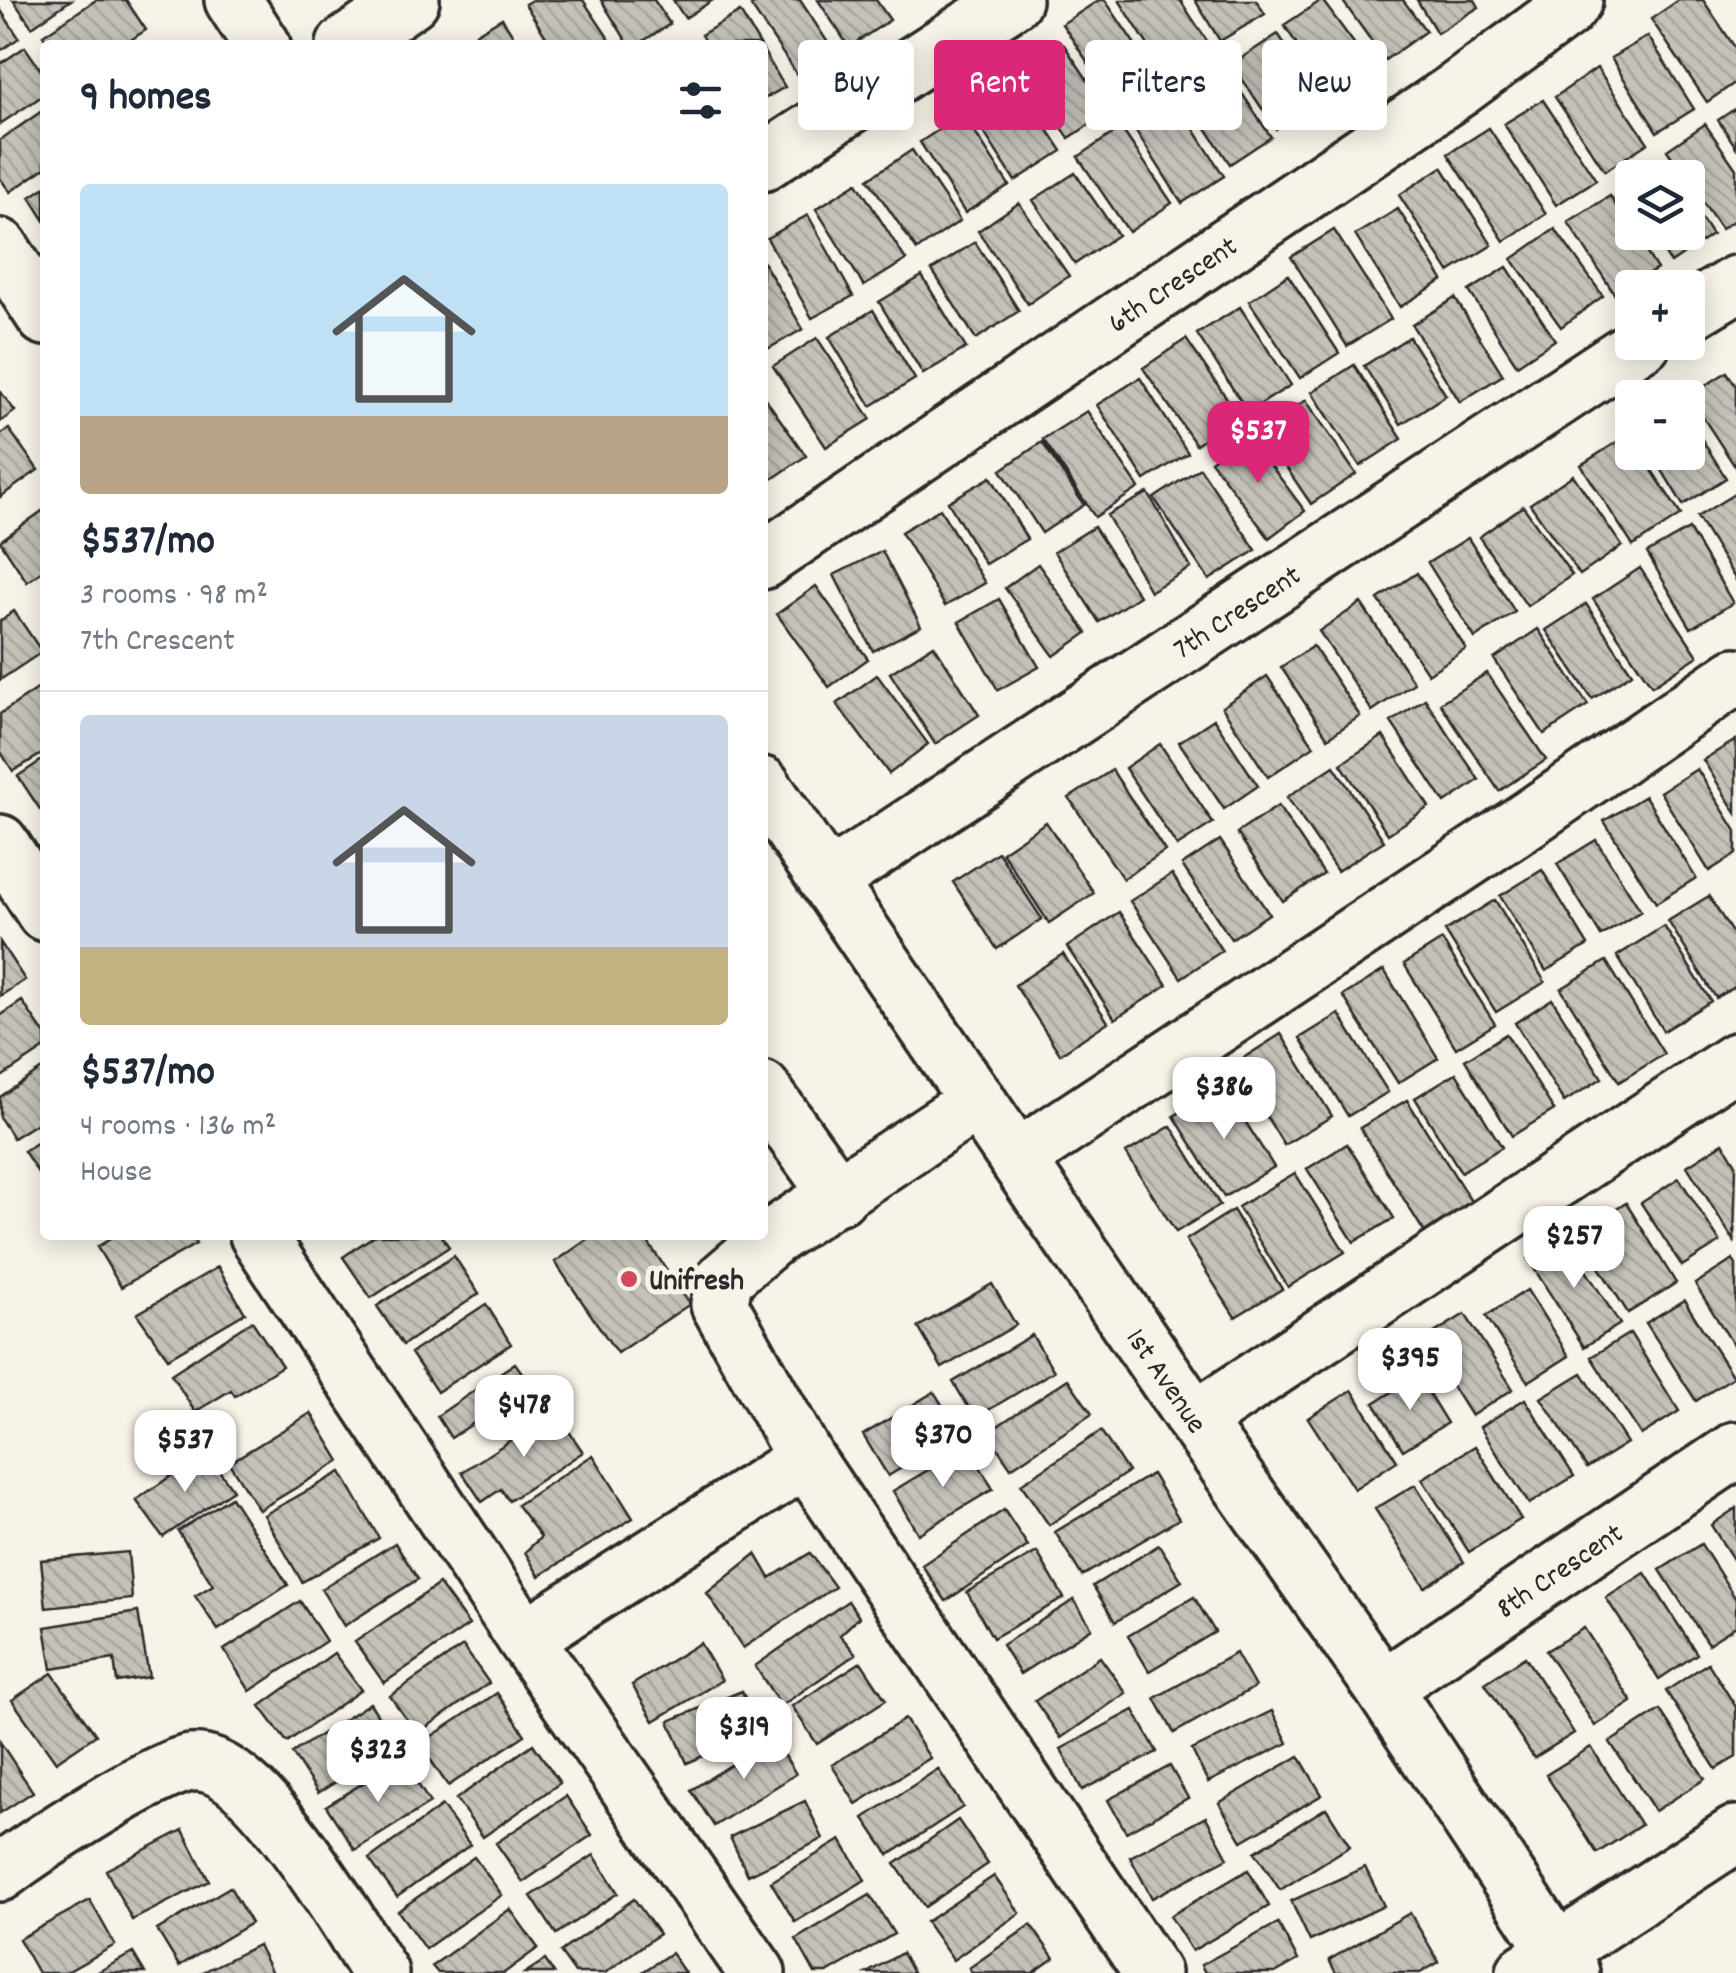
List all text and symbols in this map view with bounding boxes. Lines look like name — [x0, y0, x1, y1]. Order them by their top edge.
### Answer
chip: Buy — [798, 40, 914, 130]
chip: Rent — [934, 40, 1065, 130]
chip: Filters — [1085, 40, 1242, 130]
chip: New — [1262, 40, 1387, 130]
text: 9 homes — [80, 70, 212, 130]
icon: filters — [673, 73, 728, 128]
map controls — [1615, 160, 1705, 470]
button: layers — [1615, 160, 1705, 250]
street label: 6th Crescent — [1101, 228, 1248, 346]
icon: home — [314, 249, 494, 429]
button: + — [1615, 270, 1705, 360]
button: − — [1615, 380, 1705, 470]
pin: $537 — [1199, 401, 1317, 486]
text: $537 — [1229, 410, 1287, 456]
text: $537/mo — [80, 514, 215, 574]
street label: 7th Crescent — [1166, 557, 1311, 673]
text: 3 rooms · 98 m² — [80, 574, 268, 620]
text: 7th Crescent — [80, 620, 235, 666]
icon: home — [314, 780, 494, 960]
text: $537/mo — [80, 1045, 215, 1105]
pin: $386 — [1165, 1057, 1283, 1142]
text: $386 — [1195, 1066, 1253, 1112]
text: 4 rooms · 136 m² — [80, 1105, 276, 1151]
text: House — [80, 1151, 152, 1197]
pin: $257 — [1515, 1206, 1633, 1291]
text: $257 — [1545, 1215, 1603, 1261]
place label: Unifresh — [649, 1262, 744, 1305]
marker: Unifresh — [618, 1268, 640, 1290]
street label: 1st Avenue — [1113, 1321, 1215, 1444]
pin: $395 — [1351, 1328, 1469, 1413]
text: $395 — [1380, 1337, 1440, 1383]
pin: $478 — [465, 1375, 583, 1460]
text: $478 — [497, 1384, 551, 1430]
pin: $370 — [884, 1405, 1002, 1490]
pin: $537 — [126, 1410, 244, 1495]
text: $370 — [913, 1414, 973, 1460]
text: $537 — [156, 1419, 214, 1465]
street label: 8th Crescent — [1489, 1515, 1634, 1632]
pin: $319 — [685, 1697, 803, 1782]
text: $319 — [718, 1706, 770, 1752]
pin: $323 — [319, 1720, 437, 1805]
text: $323 — [349, 1729, 407, 1775]

